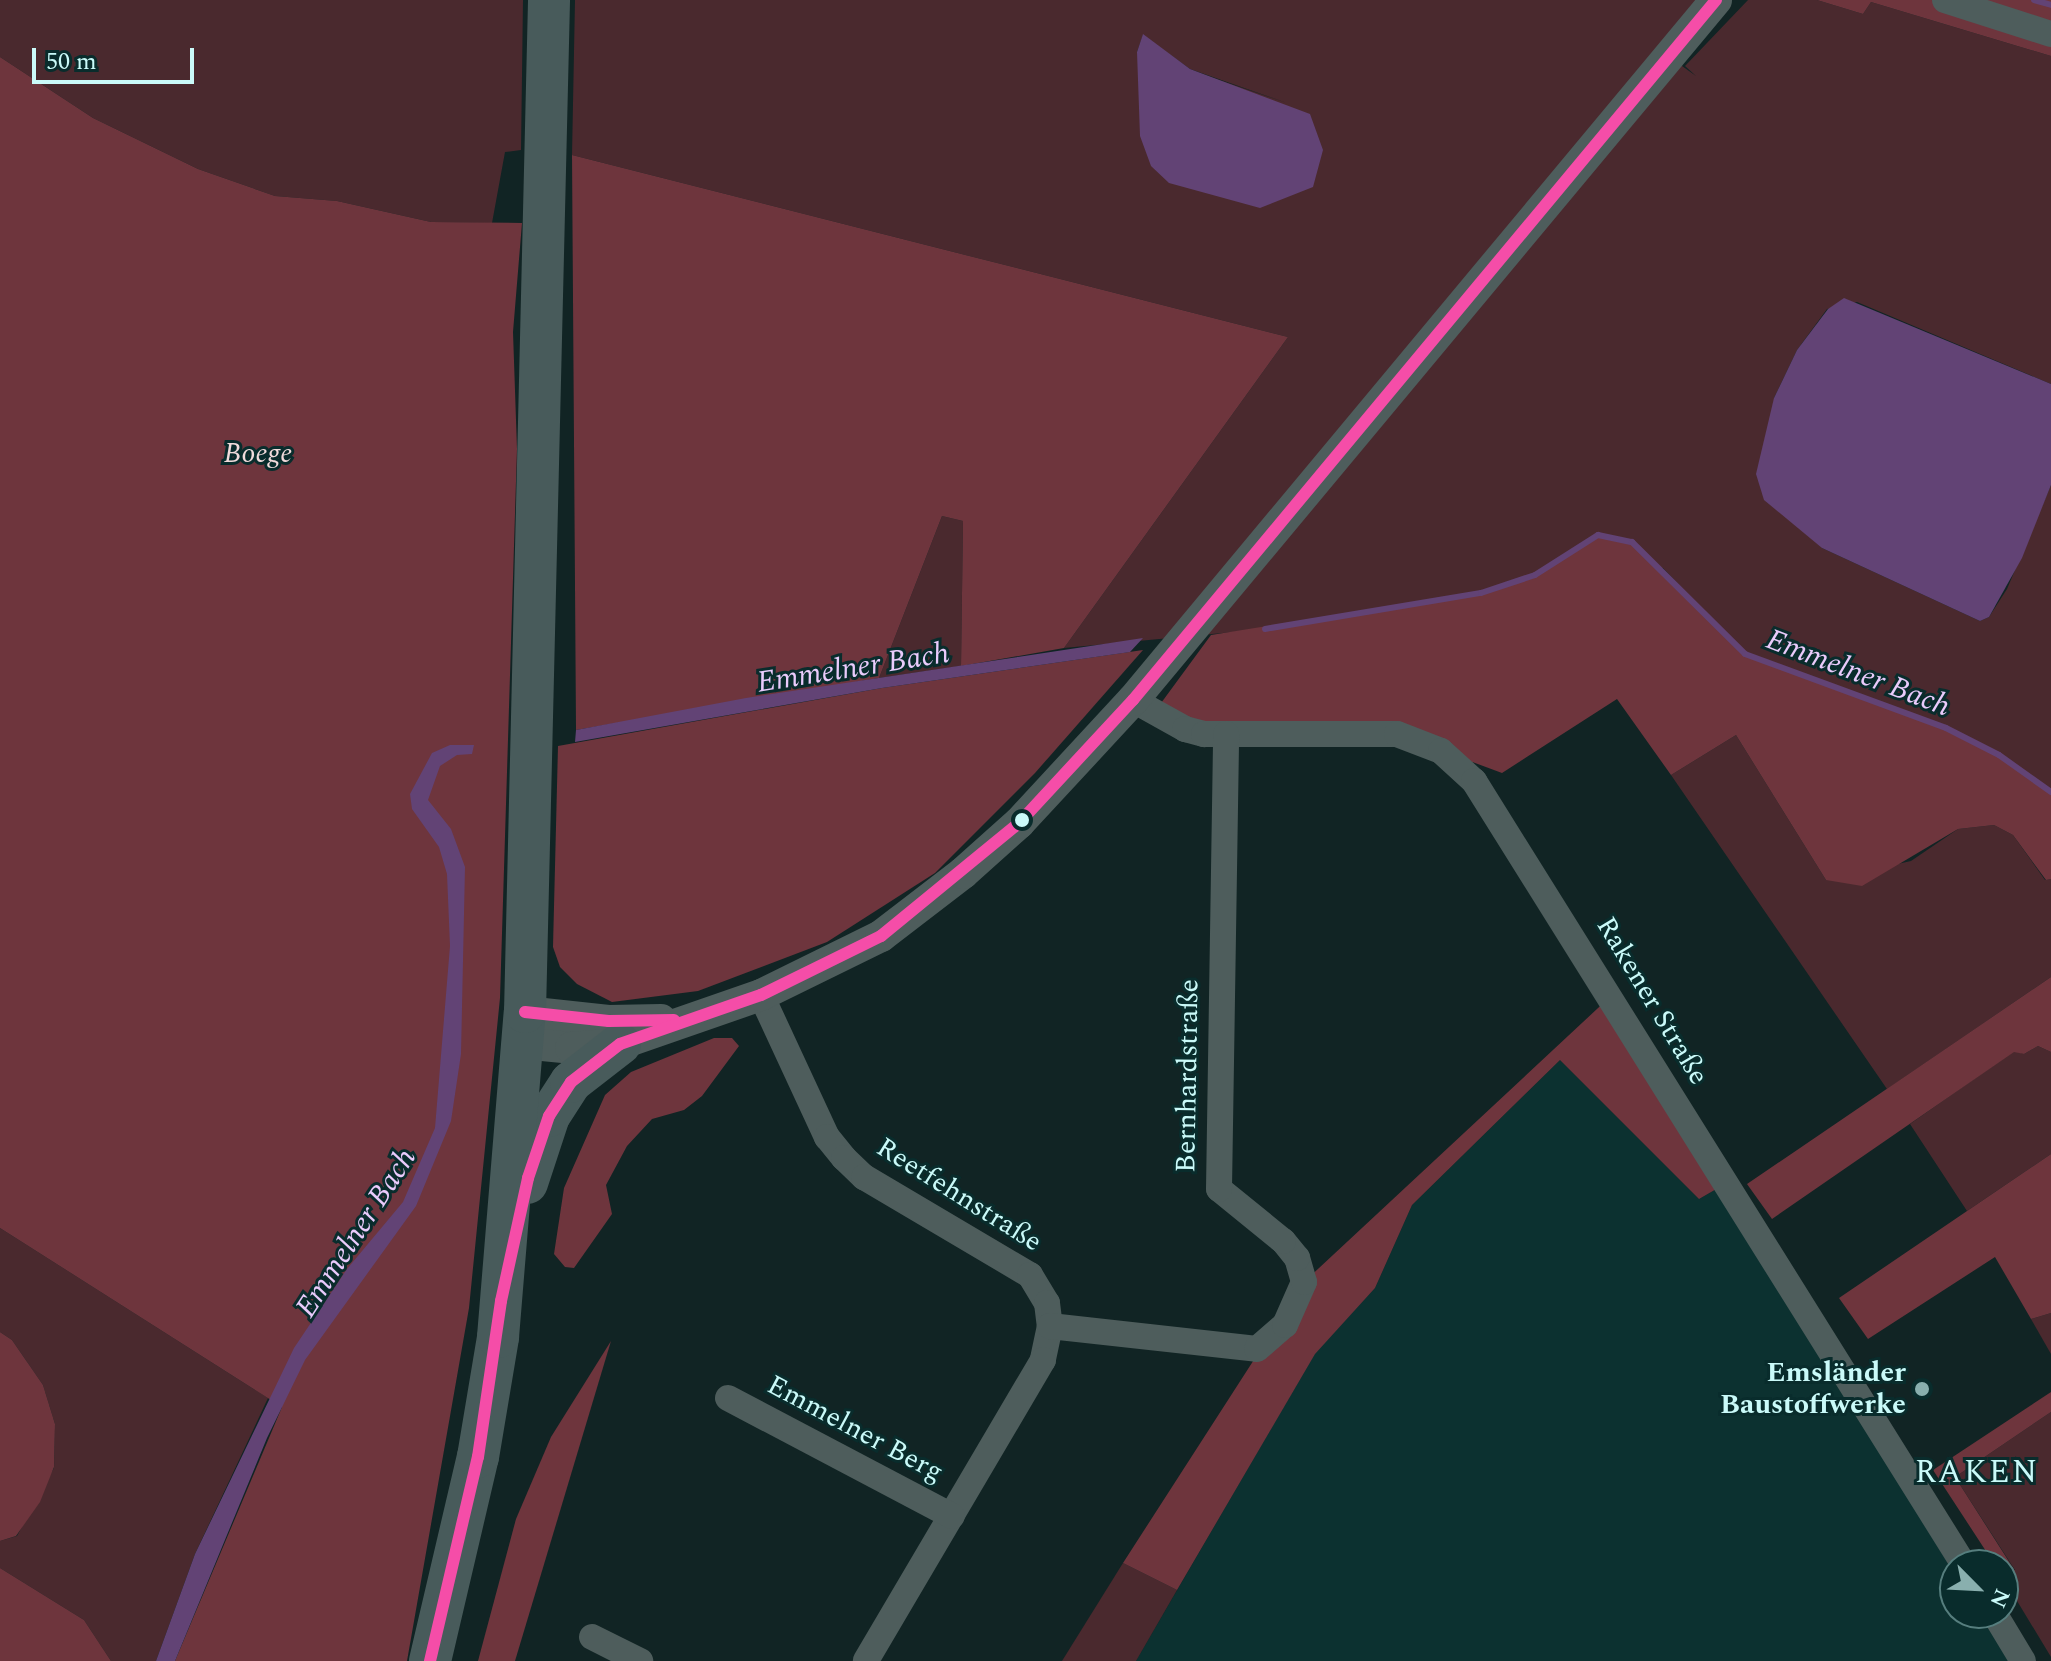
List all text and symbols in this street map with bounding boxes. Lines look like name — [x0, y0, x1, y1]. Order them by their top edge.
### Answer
scale bar — [36, 32, 198, 82]
text: 50 m — [46, 44, 97, 80]
park label: Boege — [224, 437, 292, 471]
water label: Emmelner Bach — [1761, 621, 1955, 725]
water label: Emmelner Bach — [754, 635, 952, 701]
unlabelled marker — [1014, 812, 1030, 828]
street label: Rakener Straße — [1589, 911, 1715, 1091]
street label: Bernhardstraße — [1170, 979, 1206, 1173]
street label: Reetfehnstraße — [870, 1131, 1048, 1259]
water label: Emmelner Bach — [288, 1142, 424, 1324]
place label: Emsländer Baustoffwerke — [1720, 1356, 1906, 1422]
street label: Emmelner Berg — [761, 1368, 949, 1490]
marker: Emsländer Baustoffwerke — [1913, 1380, 1931, 1398]
district label: RAKEN — [1915, 1454, 2039, 1492]
north arrow — [1939, 1549, 2019, 1629]
text: N — [1981, 1583, 2018, 1613]

